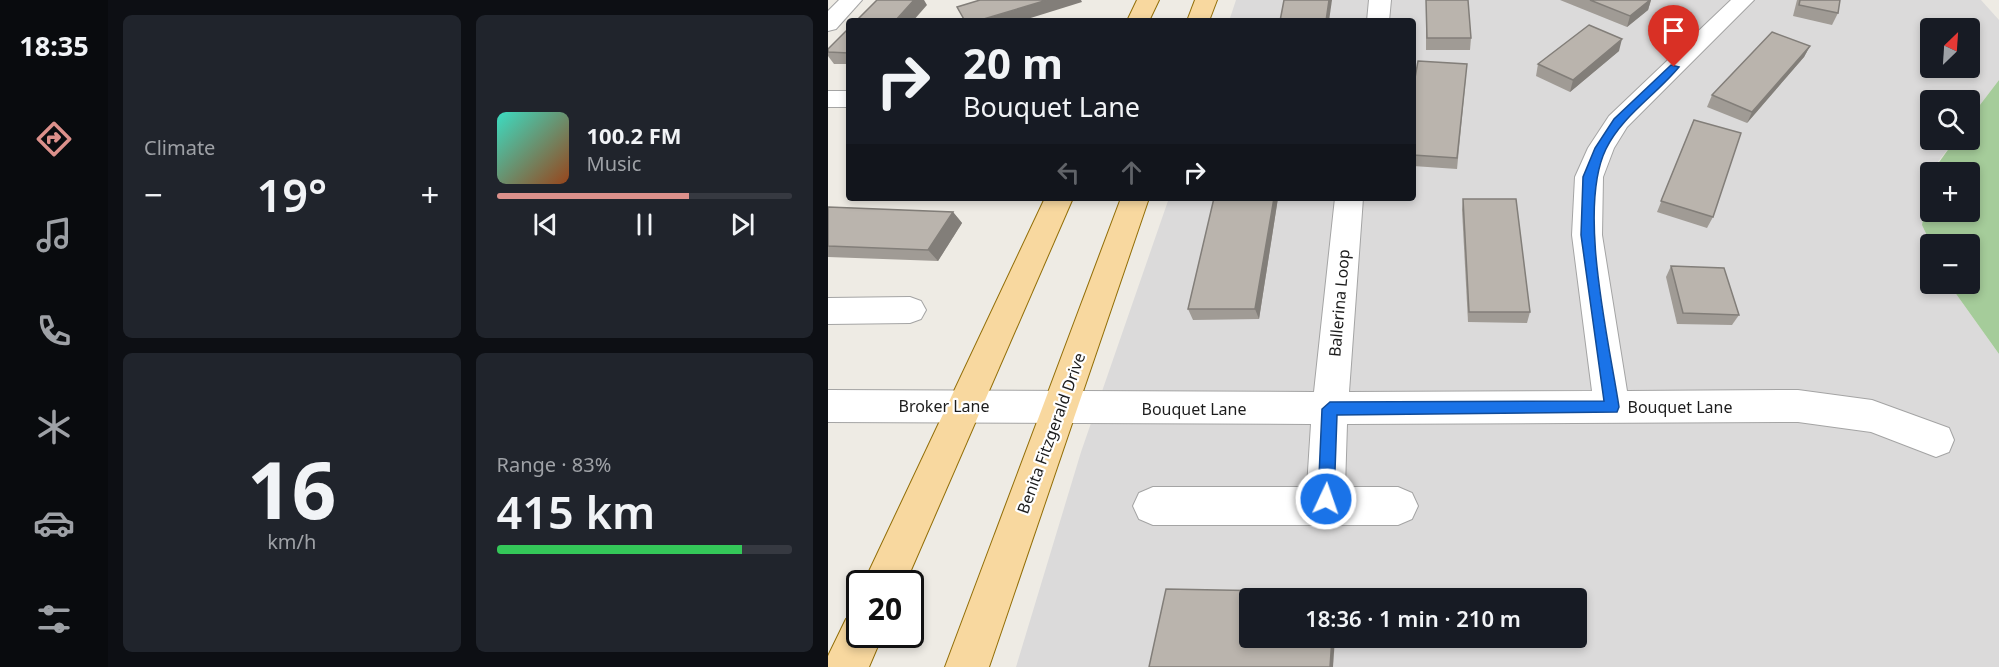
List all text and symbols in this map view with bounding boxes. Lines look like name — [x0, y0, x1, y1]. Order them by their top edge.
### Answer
pin — [1648, 5, 1699, 67]
icon: arrive — [1657, 14, 1690, 47]
north arrow — [1920, 18, 1980, 78]
map controls — [1920, 18, 1980, 294]
text: 18:35 — [19, 27, 89, 64]
text: 20 m — [963, 34, 1063, 91]
icon: right — [864, 42, 942, 120]
text: Bouquet Lane — [963, 88, 1140, 125]
button: search — [1920, 90, 1980, 150]
icon: directions — [33, 118, 75, 160]
text: 100.2 FM — [587, 120, 682, 150]
text: Climate — [144, 134, 215, 161]
text: Music — [587, 150, 641, 177]
icon: left — [1052, 156, 1085, 189]
icon: ahead — [1115, 156, 1148, 189]
icon: right — [1178, 156, 1211, 189]
button: + — [1920, 162, 1980, 222]
text: 19° — [256, 164, 327, 225]
text: − — [144, 172, 163, 217]
text: + — [421, 172, 440, 217]
icon: previous — [529, 208, 562, 241]
icon: pause — [628, 208, 661, 241]
icon: next — [726, 208, 759, 241]
icon: music — [33, 214, 75, 256]
button: − — [1920, 234, 1980, 294]
street label: Ballerina Loop — [1323, 248, 1355, 358]
icon: phone — [33, 310, 75, 352]
street label: Benita Fitzgerald Drive — [1012, 349, 1090, 517]
street label: Broker Lane — [899, 395, 989, 417]
street label: Bouquet Lane — [1628, 396, 1732, 418]
street label: Bouquet Lane — [1142, 398, 1246, 420]
icon: climate — [33, 406, 75, 448]
text: 16 — [247, 436, 336, 542]
text: Range · 83% — [497, 451, 611, 478]
position arrow — [1294, 467, 1358, 531]
text: 415 km — [497, 481, 655, 542]
icon: car — [33, 502, 75, 544]
text: km/h — [267, 528, 316, 555]
speed limit sign: 20 — [846, 570, 924, 648]
icon: filters — [33, 598, 75, 640]
text: 18:36 · 1 min · 210 m — [1305, 603, 1521, 633]

